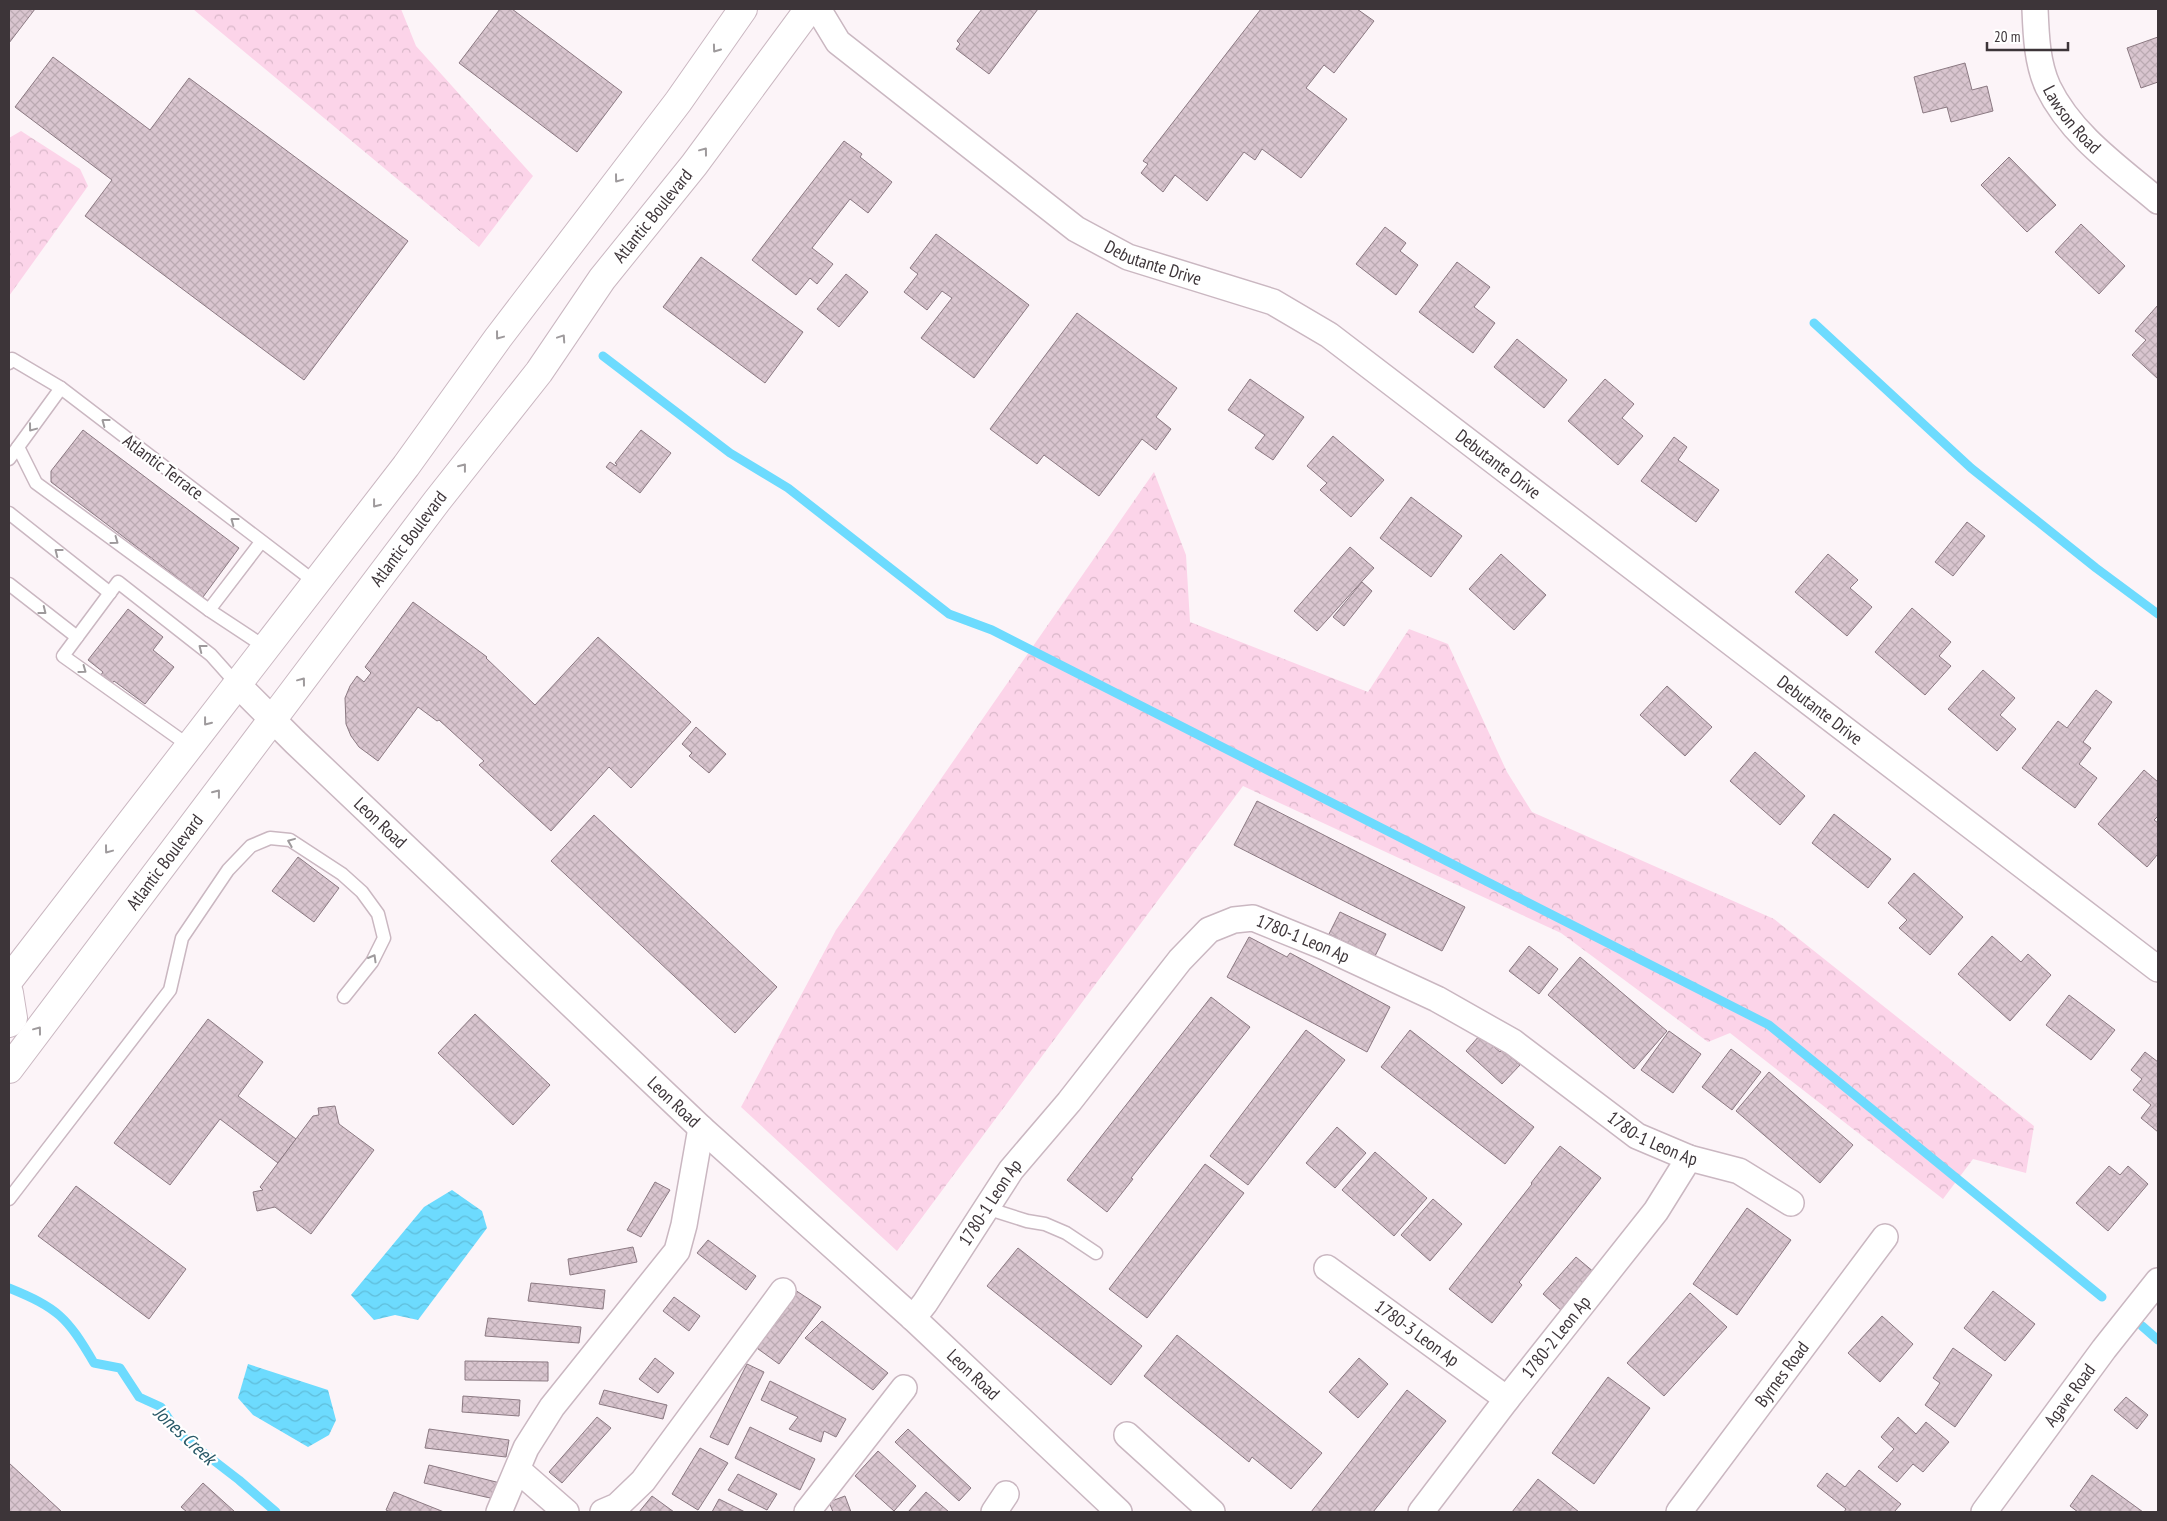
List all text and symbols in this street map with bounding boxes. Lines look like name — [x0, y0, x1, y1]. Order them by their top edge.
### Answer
scale bar — [1987, 20, 2068, 52]
text: 20 m — [1994, 27, 2020, 46]
one-way arrow — [713, 43, 722, 53]
street label: Lawson Road — [2038, 81, 2106, 158]
one-way arrow — [699, 148, 707, 157]
street label: Atlantic Boulevard — [608, 164, 697, 267]
one-way arrow — [615, 173, 624, 183]
street label: Debutante Drive — [1101, 235, 1204, 290]
one-way arrow — [496, 330, 505, 340]
one-way arrow — [556, 335, 565, 344]
one-way arrow — [102, 420, 111, 428]
one-way arrow — [29, 422, 38, 432]
street label: Debutante Drive — [1451, 424, 1546, 504]
street label: Atlantic Terrace — [118, 429, 208, 504]
one-way arrow — [458, 464, 467, 473]
street label: Atlantic Boulevard — [365, 486, 452, 591]
one-way arrow — [373, 498, 381, 507]
one-way arrow — [231, 519, 240, 527]
one-way arrow — [109, 535, 119, 544]
one-way arrow — [55, 549, 64, 557]
one-way arrow — [37, 605, 46, 613]
one-way arrow — [199, 646, 208, 654]
one-way arrow — [78, 664, 87, 674]
street label: Debutante Drive — [1773, 670, 1867, 750]
one-way arrow — [297, 678, 305, 687]
one-way arrow — [204, 716, 213, 726]
one-way arrow — [212, 790, 220, 799]
street label: Leon Road — [349, 792, 412, 853]
street label: Atlantic Boulevard — [121, 810, 208, 914]
one-way arrow — [287, 838, 296, 848]
one-way arrow — [105, 844, 113, 853]
street label: 1780-1 Leon Ap — [1253, 909, 1354, 968]
one-way arrow — [367, 955, 377, 964]
one-way arrow — [32, 1026, 41, 1036]
street label: Leon Road — [643, 1071, 705, 1132]
street label: 1780-1 Leon Ap — [1603, 1106, 1700, 1171]
street label: 1780-1 Leon Ap — [953, 1154, 1027, 1250]
street label: 1780-2 Leon Ap — [1516, 1291, 1596, 1383]
street label: 1780-3 Leon Ap — [1370, 1294, 1464, 1371]
street label: Byrnes Road — [1750, 1337, 1814, 1411]
street label: Leon Road — [942, 1344, 1005, 1405]
street label: Agave Road — [2039, 1359, 2100, 1431]
water label: Jones Creek — [148, 1400, 223, 1471]

